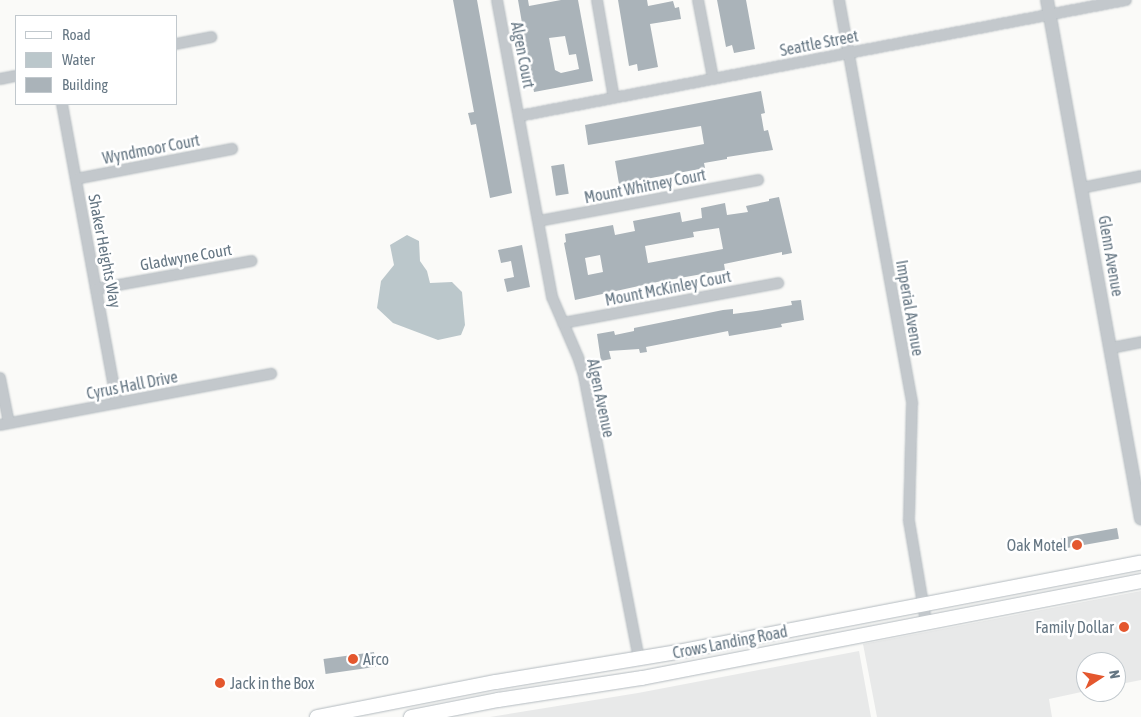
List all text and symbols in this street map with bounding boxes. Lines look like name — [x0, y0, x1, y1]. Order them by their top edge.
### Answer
legend — [15, 15, 178, 105]
street label: Algen Court — [507, 20, 539, 90]
text: Road — [62, 26, 91, 43]
street label: Seattle Street — [778, 26, 860, 60]
text: Water — [62, 51, 95, 68]
text: Building — [62, 76, 108, 93]
street label: Wyndmoor Court — [101, 130, 201, 168]
street label: Mount Whitney Court — [583, 165, 707, 207]
street label: Shaker Heights Way — [85, 193, 125, 309]
street label: Glenn Avenue — [1094, 214, 1128, 298]
street label: Gladwyne Court — [139, 239, 233, 275]
street label: Imperial Avenue — [892, 259, 928, 357]
street label: Mount McKinley Court — [603, 266, 733, 310]
street label: Algen Avenue — [583, 357, 619, 439]
street label: Cyrus Hall Drive — [85, 367, 179, 403]
place label: Oak Motel — [1007, 535, 1067, 555]
marker: Oak Motel — [1071, 539, 1083, 551]
place label: Family Dollar — [1035, 617, 1114, 637]
street label: Crows Landing Road — [671, 621, 789, 663]
marker: Family Dollar — [1118, 621, 1130, 633]
place label: Arco — [363, 649, 389, 669]
north arrow — [1076, 652, 1126, 702]
marker: Arco — [347, 653, 359, 665]
text: N — [1106, 669, 1123, 680]
place label: Jack in the Box — [230, 673, 315, 693]
marker: Jack in the Box — [214, 677, 226, 689]

